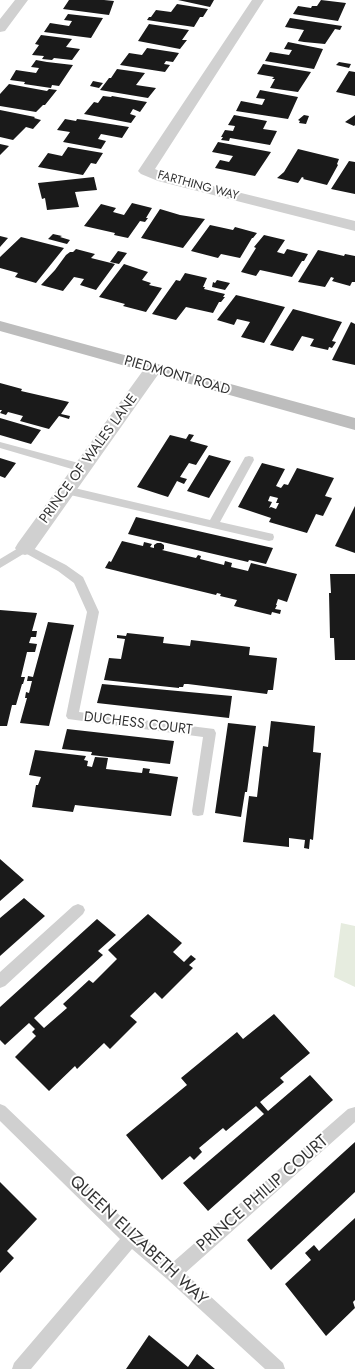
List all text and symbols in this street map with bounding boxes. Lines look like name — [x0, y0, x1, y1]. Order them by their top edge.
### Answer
street label: FARTHING WAY — [156, 168, 240, 204]
street label: PIEDMONT ROAD — [122, 353, 232, 399]
street label: PRINCE OF WALES LANE — [36, 391, 142, 527]
street label: DUCHESS COURT — [83, 709, 193, 739]
street label: PRINCE PHILIP COURT — [193, 1131, 333, 1257]
street label: QUEEN ELIZABETH WAY — [65, 1172, 211, 1310]

